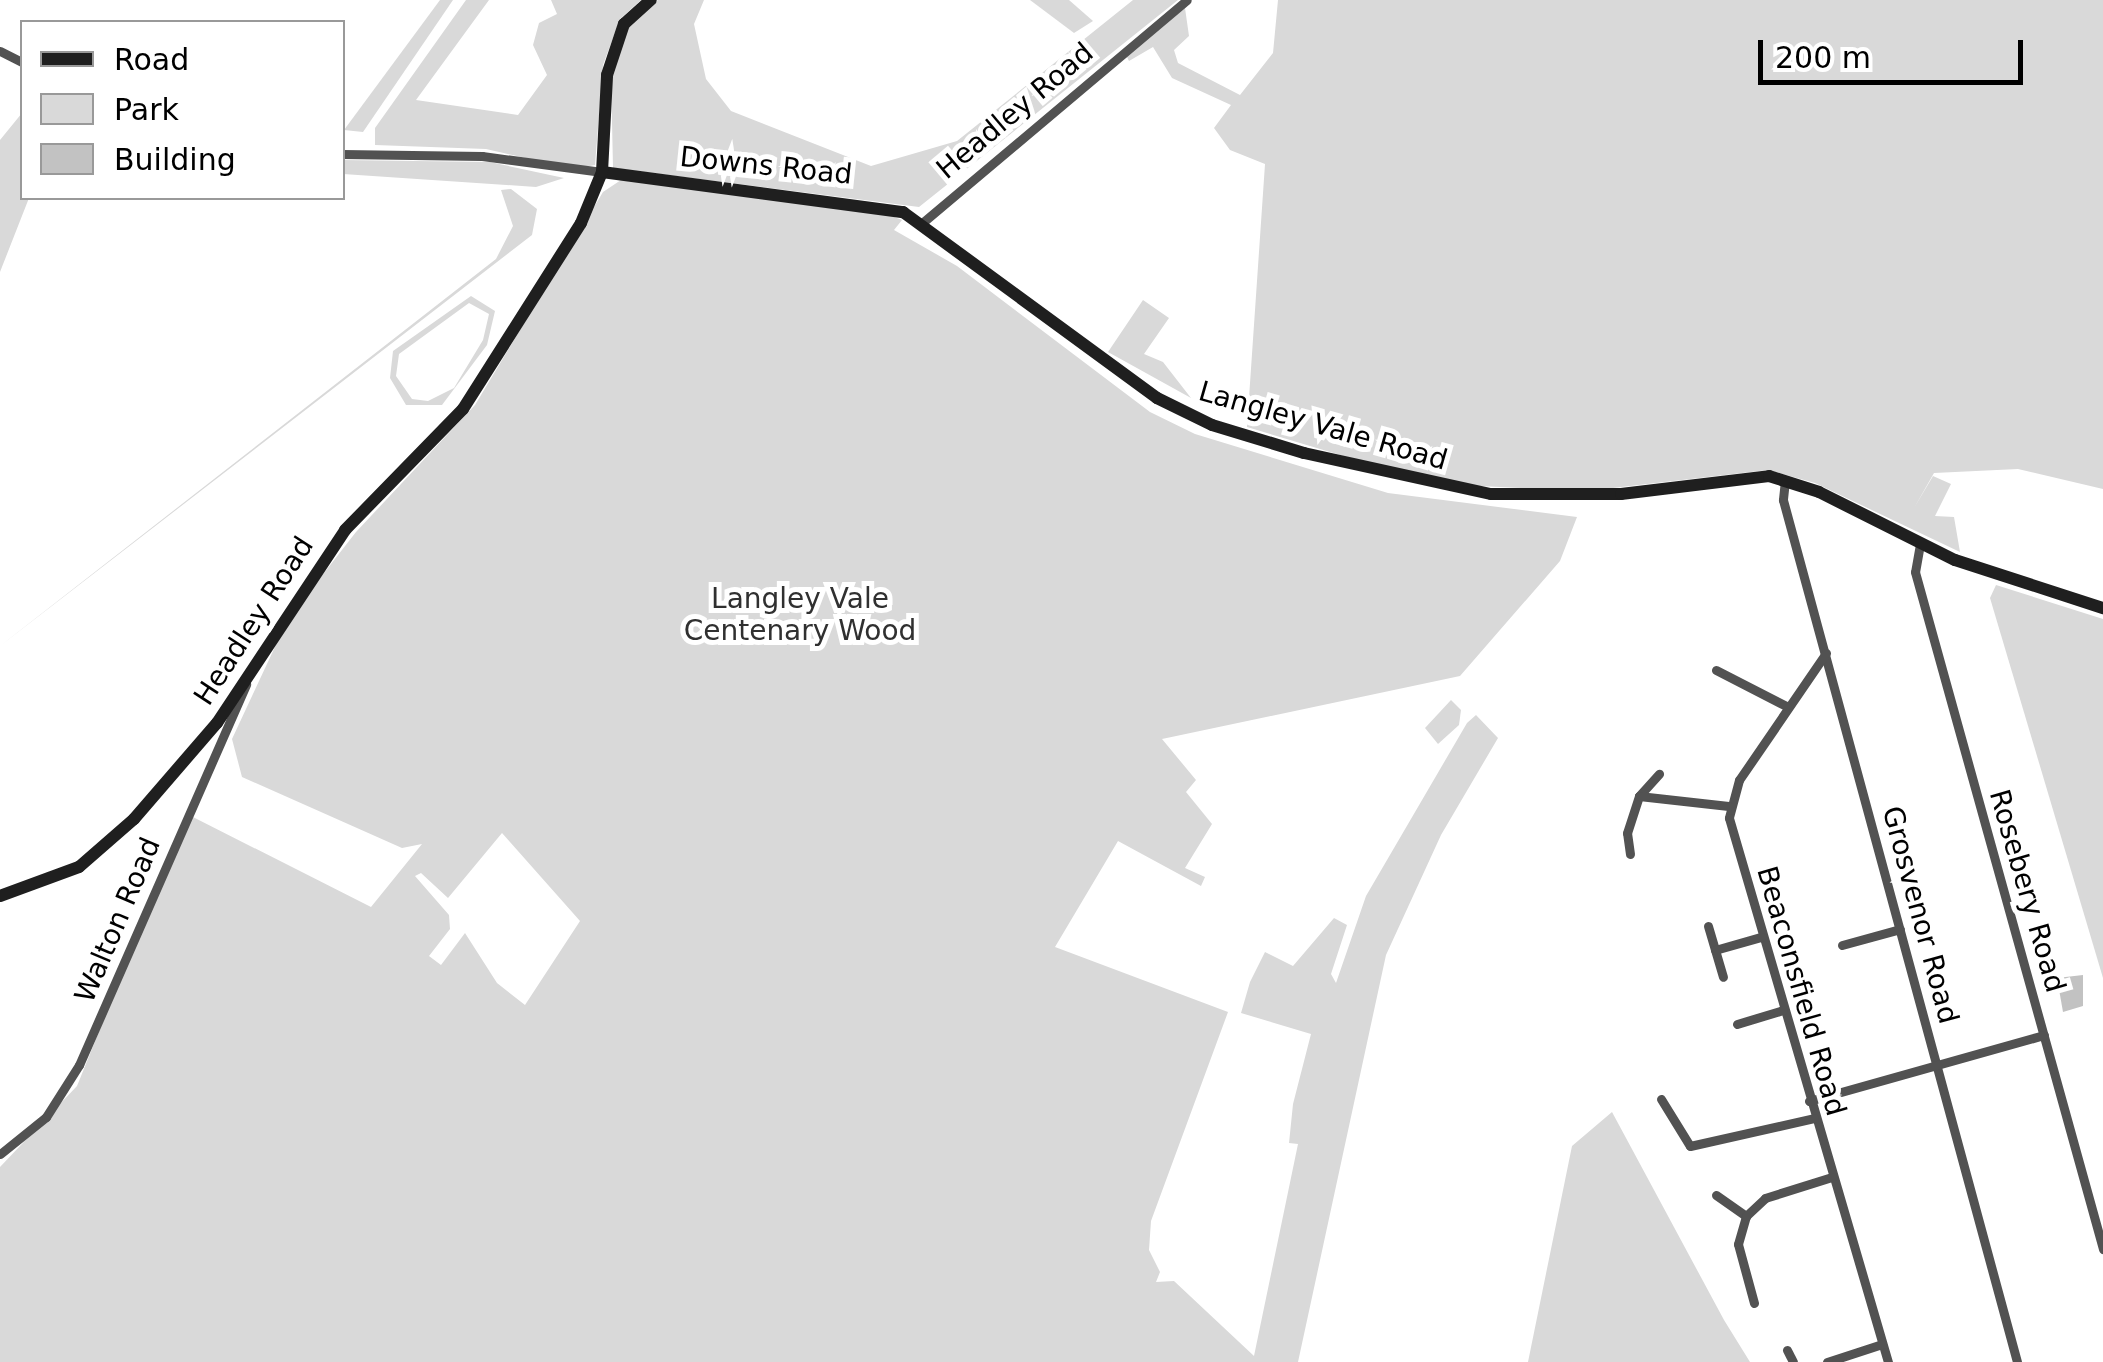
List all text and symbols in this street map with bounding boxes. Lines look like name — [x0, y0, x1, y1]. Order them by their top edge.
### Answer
legend — [20, 20, 345, 200]
scale bar — [1763, 20, 2028, 82]
street label: Headley Road — [930, 36, 1100, 186]
text: 200 m — [1775, 40, 1871, 75]
text: Road — [114, 42, 189, 77]
text: Park — [114, 92, 179, 127]
street label: Downs Road — [678, 140, 854, 192]
text: Building — [114, 142, 236, 177]
street label: Langley Vale Road — [1195, 374, 1451, 478]
street label: Headley Road — [187, 531, 321, 711]
park label: Langley Vale Centenary Wood — [684, 582, 916, 648]
street label: Rosebery Road — [1982, 786, 2072, 996]
street label: Grosvenor Road — [1875, 803, 1965, 1027]
street label: Walton Road — [68, 833, 168, 1007]
street label: Beaconsfield Road — [1749, 862, 1853, 1120]

